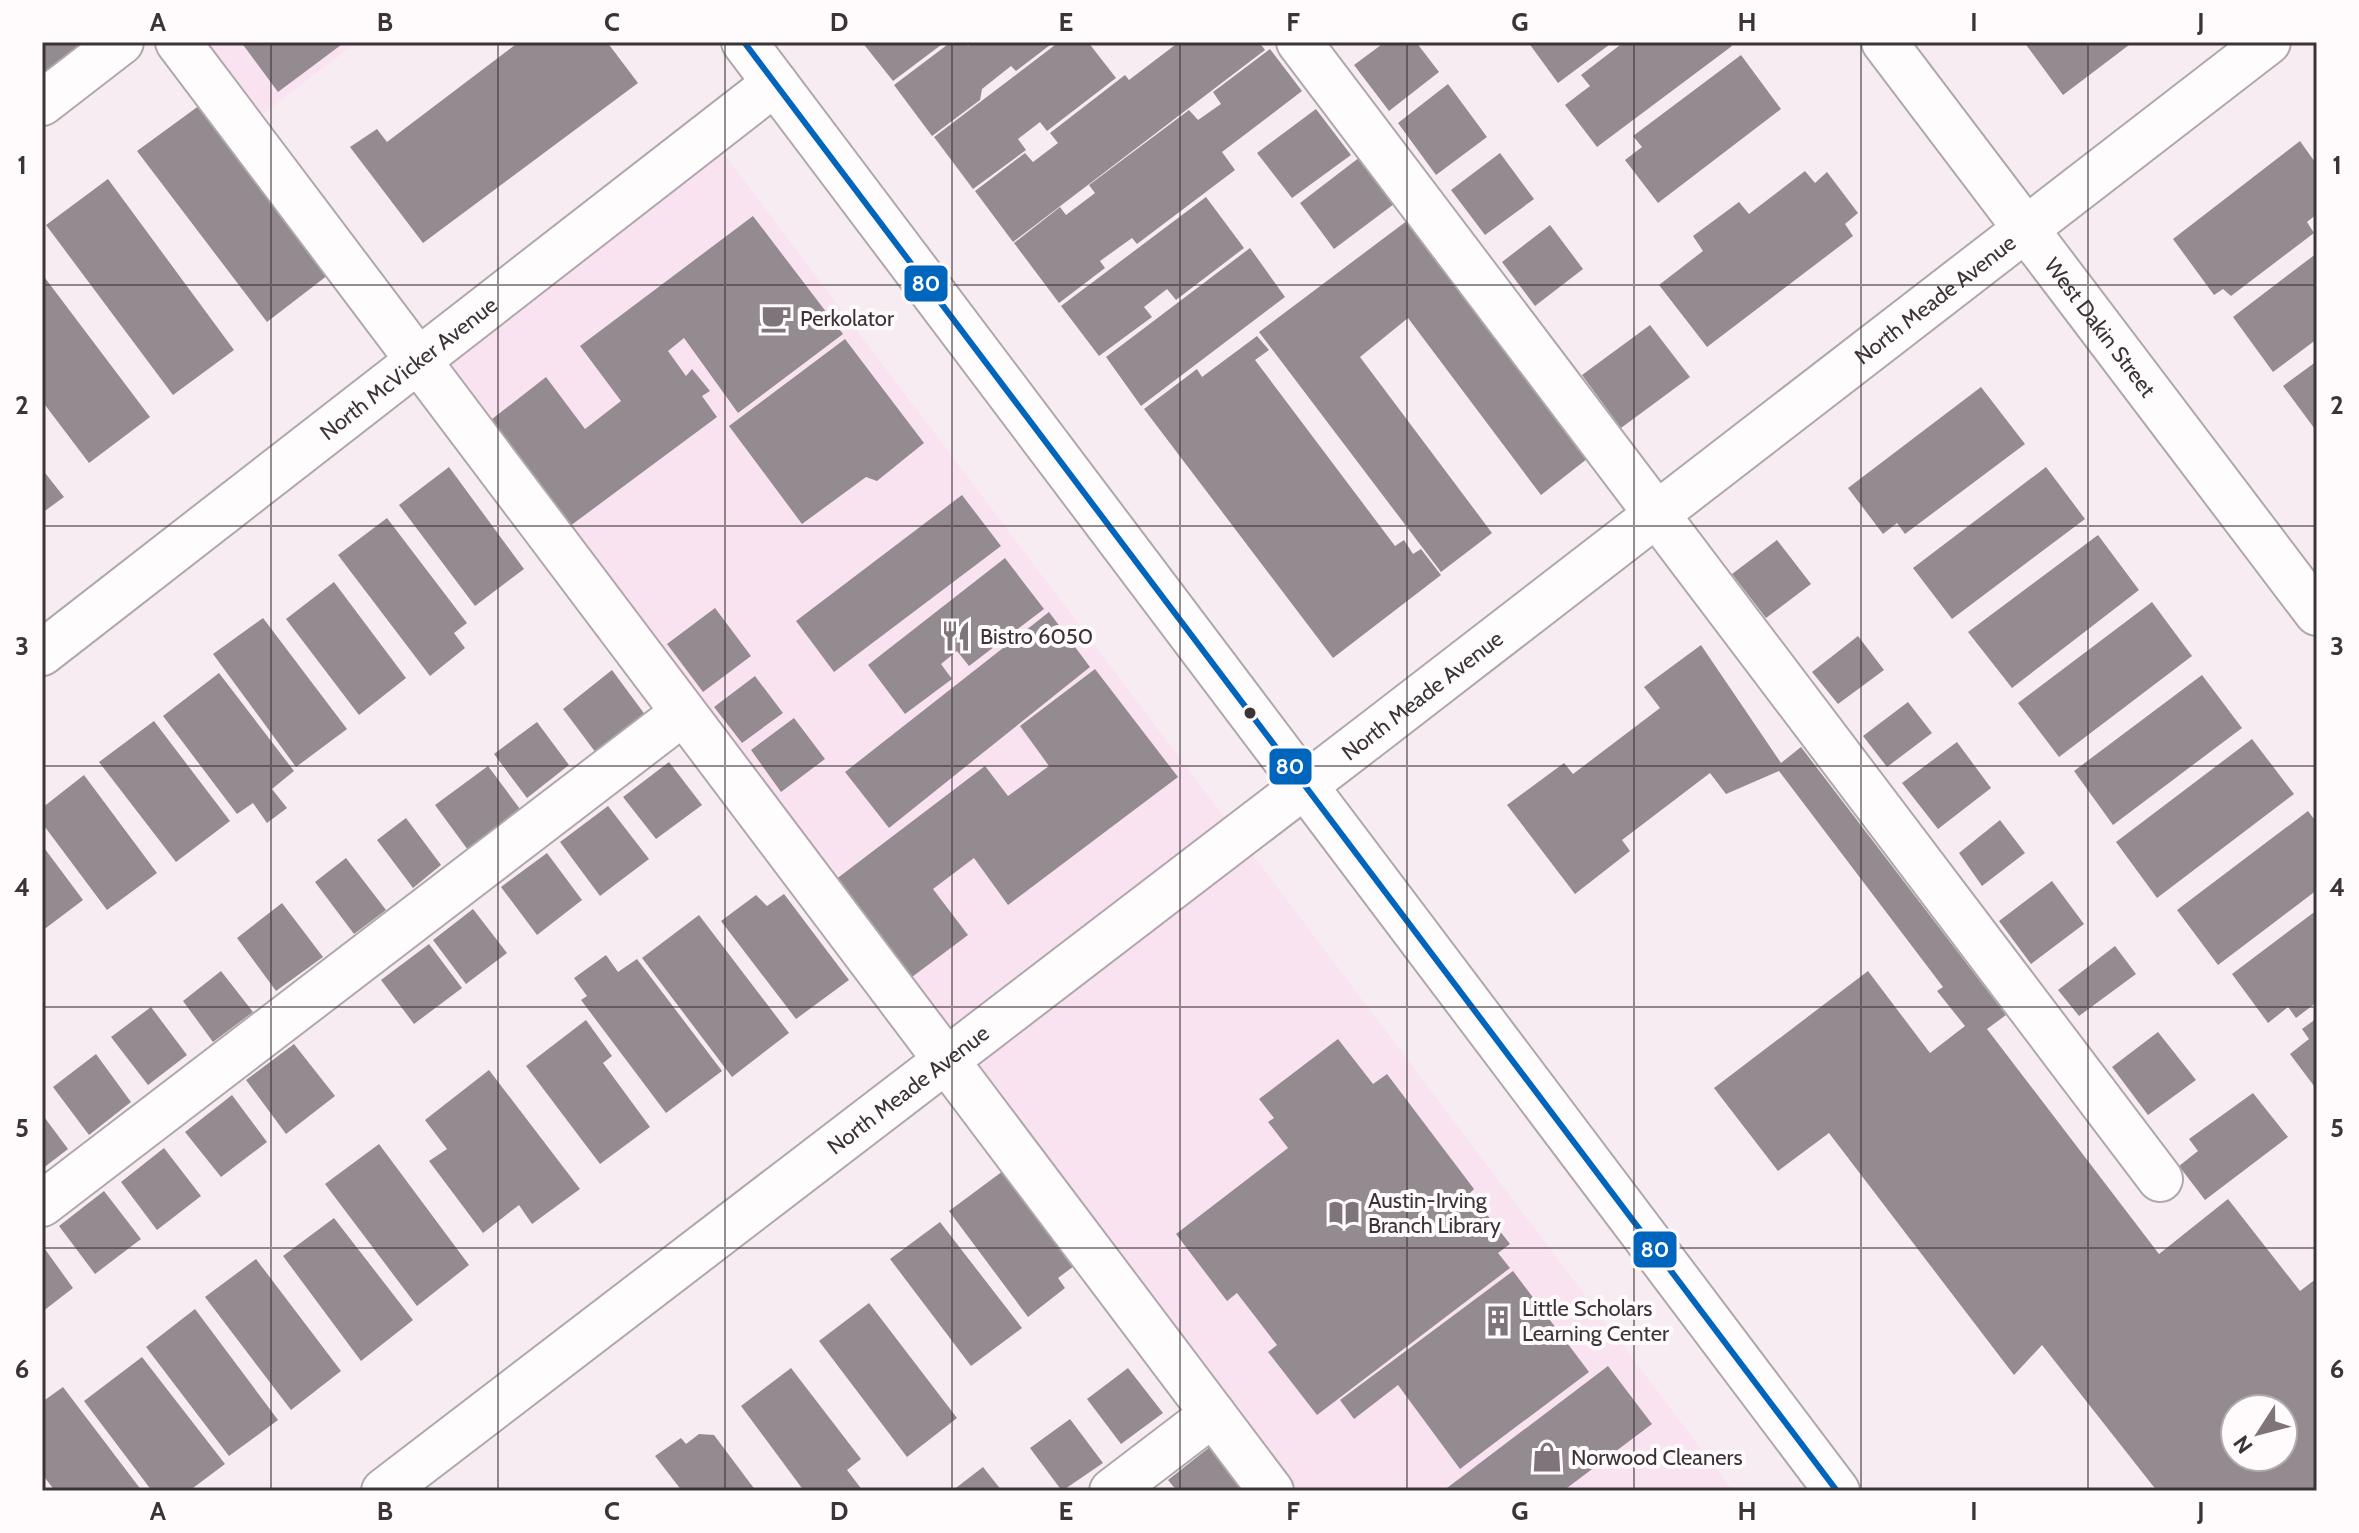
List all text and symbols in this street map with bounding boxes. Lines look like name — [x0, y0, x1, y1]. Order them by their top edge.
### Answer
text: A — [150, 6, 167, 38]
text: B — [377, 6, 393, 38]
text: C — [604, 6, 620, 38]
text: D — [830, 6, 848, 38]
text: E — [1059, 6, 1073, 38]
text: F — [1286, 6, 1300, 38]
text: G — [1511, 6, 1529, 38]
text: H — [1738, 6, 1756, 38]
text: I — [1970, 6, 1978, 38]
text: J — [2196, 6, 2205, 38]
text: 1 — [17, 149, 27, 181]
text: 1 — [2332, 149, 2342, 181]
street label: North Meade Avenue — [1849, 229, 2021, 370]
street label: West Dakin Street — [2039, 253, 2162, 403]
line badge: 80 — [903, 264, 949, 303]
text: 80 — [912, 270, 940, 297]
street label: North McVicker Avenue — [315, 291, 503, 446]
cafe icon: Perkolator — [759, 301, 793, 335]
place label: Perkolator — [800, 305, 894, 332]
text: 2 — [15, 389, 29, 421]
text: 2 — [2330, 389, 2344, 421]
restaurant icon: Bistro 6050 — [939, 619, 973, 653]
place label: Bistro 6050 — [980, 623, 1093, 650]
street label: North Meade Avenue — [1336, 625, 1508, 766]
text: 3 — [15, 630, 29, 662]
text: 3 — [2330, 630, 2344, 662]
unlabelled marker — [1242, 705, 1258, 721]
line badge: 80 — [1268, 747, 1313, 786]
text: 80 — [1276, 753, 1304, 780]
text: 4 — [14, 871, 30, 903]
text: 4 — [2329, 871, 2345, 903]
street label: North Meade Avenue — [822, 1020, 994, 1160]
text: 5 — [15, 1112, 29, 1144]
text: 5 — [2330, 1112, 2344, 1144]
place label: Austin-Irving Branch Library — [1368, 1187, 1501, 1239]
library icon: Austin-Irving Branch Library — [1327, 1196, 1361, 1230]
line badge: 80 — [1632, 1230, 1678, 1269]
text: 80 — [1641, 1236, 1669, 1263]
place label: Little Scholars Learning Center — [1522, 1295, 1669, 1347]
building icon: Little Scholars Learning Center — [1481, 1304, 1515, 1338]
text: 6 — [15, 1353, 29, 1385]
text: 6 — [2330, 1353, 2344, 1385]
north arrow — [2219, 1393, 2299, 1473]
text: N — [2228, 1430, 2259, 1459]
shop icon: Norwood Cleaners — [1530, 1440, 1564, 1474]
place label: Norwood Cleaners — [1571, 1444, 1743, 1471]
text: A — [150, 1495, 167, 1527]
text: B — [377, 1495, 393, 1527]
text: C — [604, 1495, 620, 1527]
text: D — [830, 1495, 848, 1527]
text: E — [1059, 1495, 1073, 1527]
text: F — [1286, 1495, 1300, 1527]
text: G — [1511, 1495, 1529, 1527]
text: H — [1738, 1495, 1756, 1527]
text: I — [1970, 1495, 1978, 1527]
text: J — [2196, 1495, 2205, 1527]

